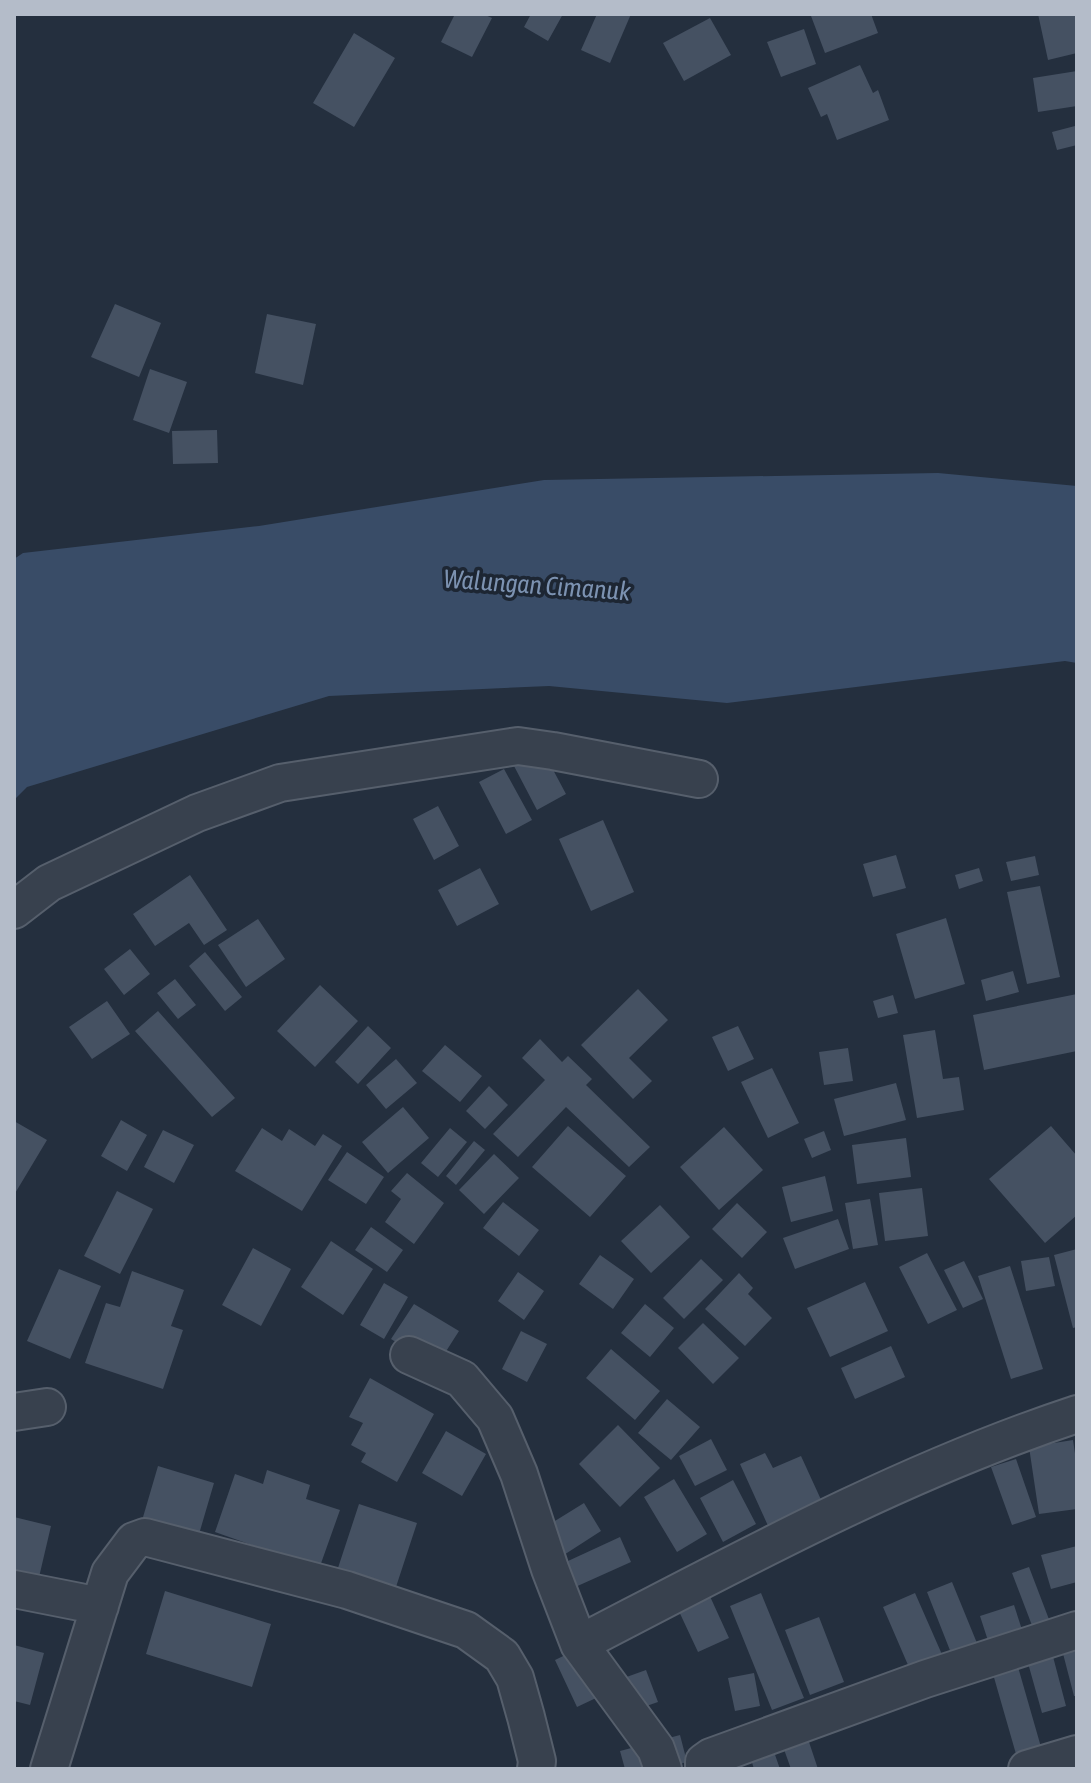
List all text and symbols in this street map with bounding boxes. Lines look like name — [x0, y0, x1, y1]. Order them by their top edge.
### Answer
water label: Walungan Cimanuk — [443, 564, 632, 607]

